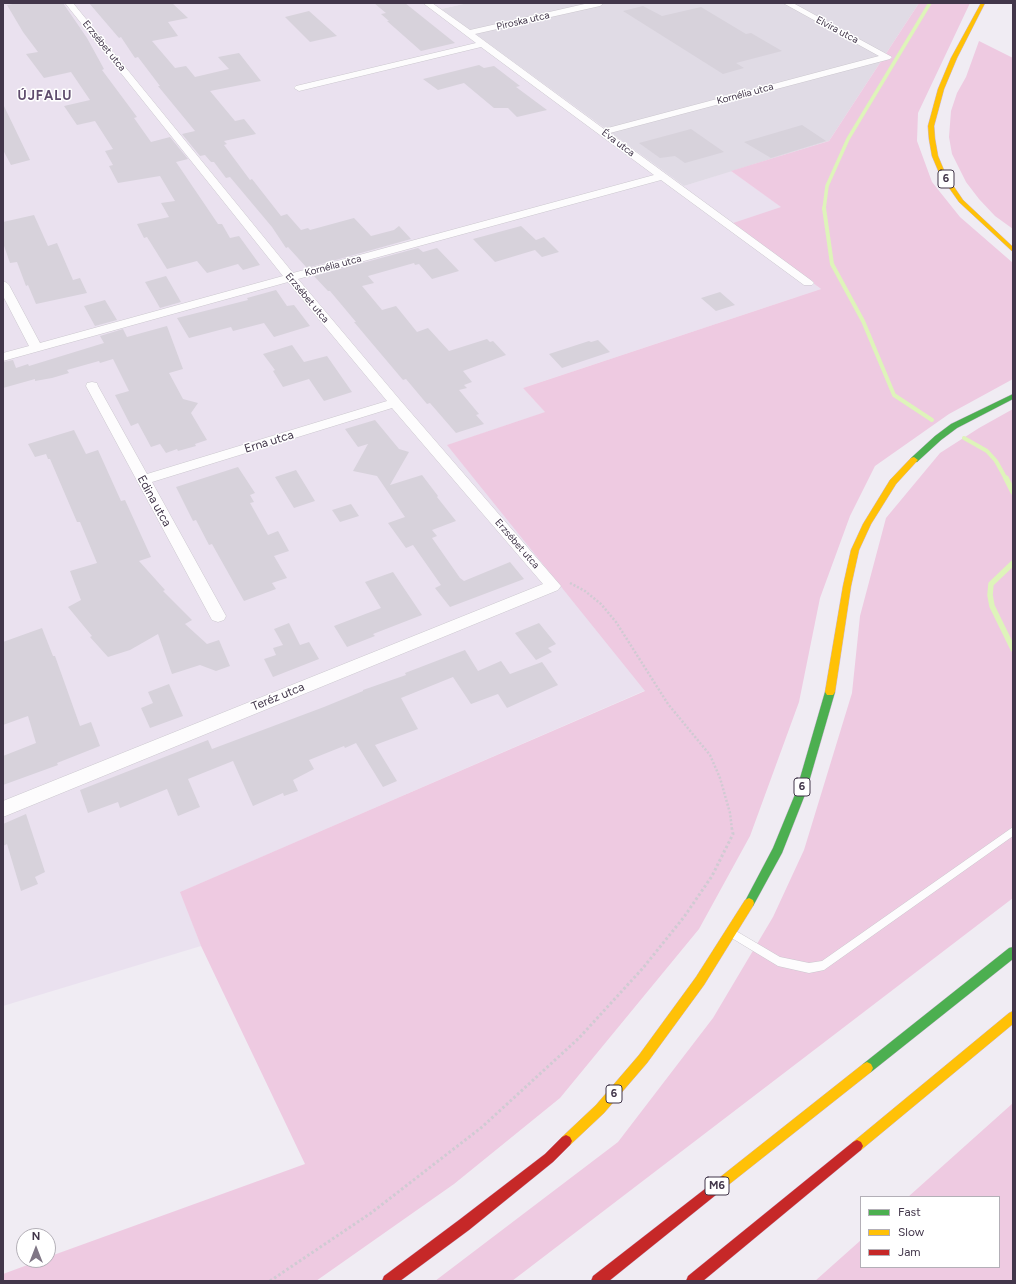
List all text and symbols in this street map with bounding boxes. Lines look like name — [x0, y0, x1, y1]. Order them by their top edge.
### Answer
street label: Piroska utca — [495, 9, 551, 33]
street label: Elvira utca — [814, 14, 860, 46]
street label: Erzsébet utca — [80, 18, 128, 74]
street label: Kornélia utca — [715, 81, 775, 107]
district label: ÚJFALU — [18, 88, 72, 104]
street label: Éva utca — [599, 127, 637, 159]
road number: 6 — [938, 170, 954, 188]
street label: Kornélia utca — [303, 253, 363, 279]
street label: Erzsébet utca — [283, 270, 331, 326]
street label: Erna utca — [243, 428, 295, 456]
street label: Edina utca — [134, 473, 174, 529]
street label: Erzsébet utca — [492, 517, 542, 571]
street label: Teréz utca — [249, 680, 307, 714]
road number: 6 — [794, 778, 810, 796]
road number: 6 — [606, 1085, 622, 1103]
road number: M6 — [705, 1177, 729, 1195]
legend — [860, 1196, 1000, 1268]
text: Fast — [898, 1205, 921, 1219]
text: Slow — [898, 1225, 924, 1239]
north arrow — [16, 1228, 56, 1268]
text: N — [32, 1230, 40, 1243]
text: Jam — [898, 1245, 921, 1259]

